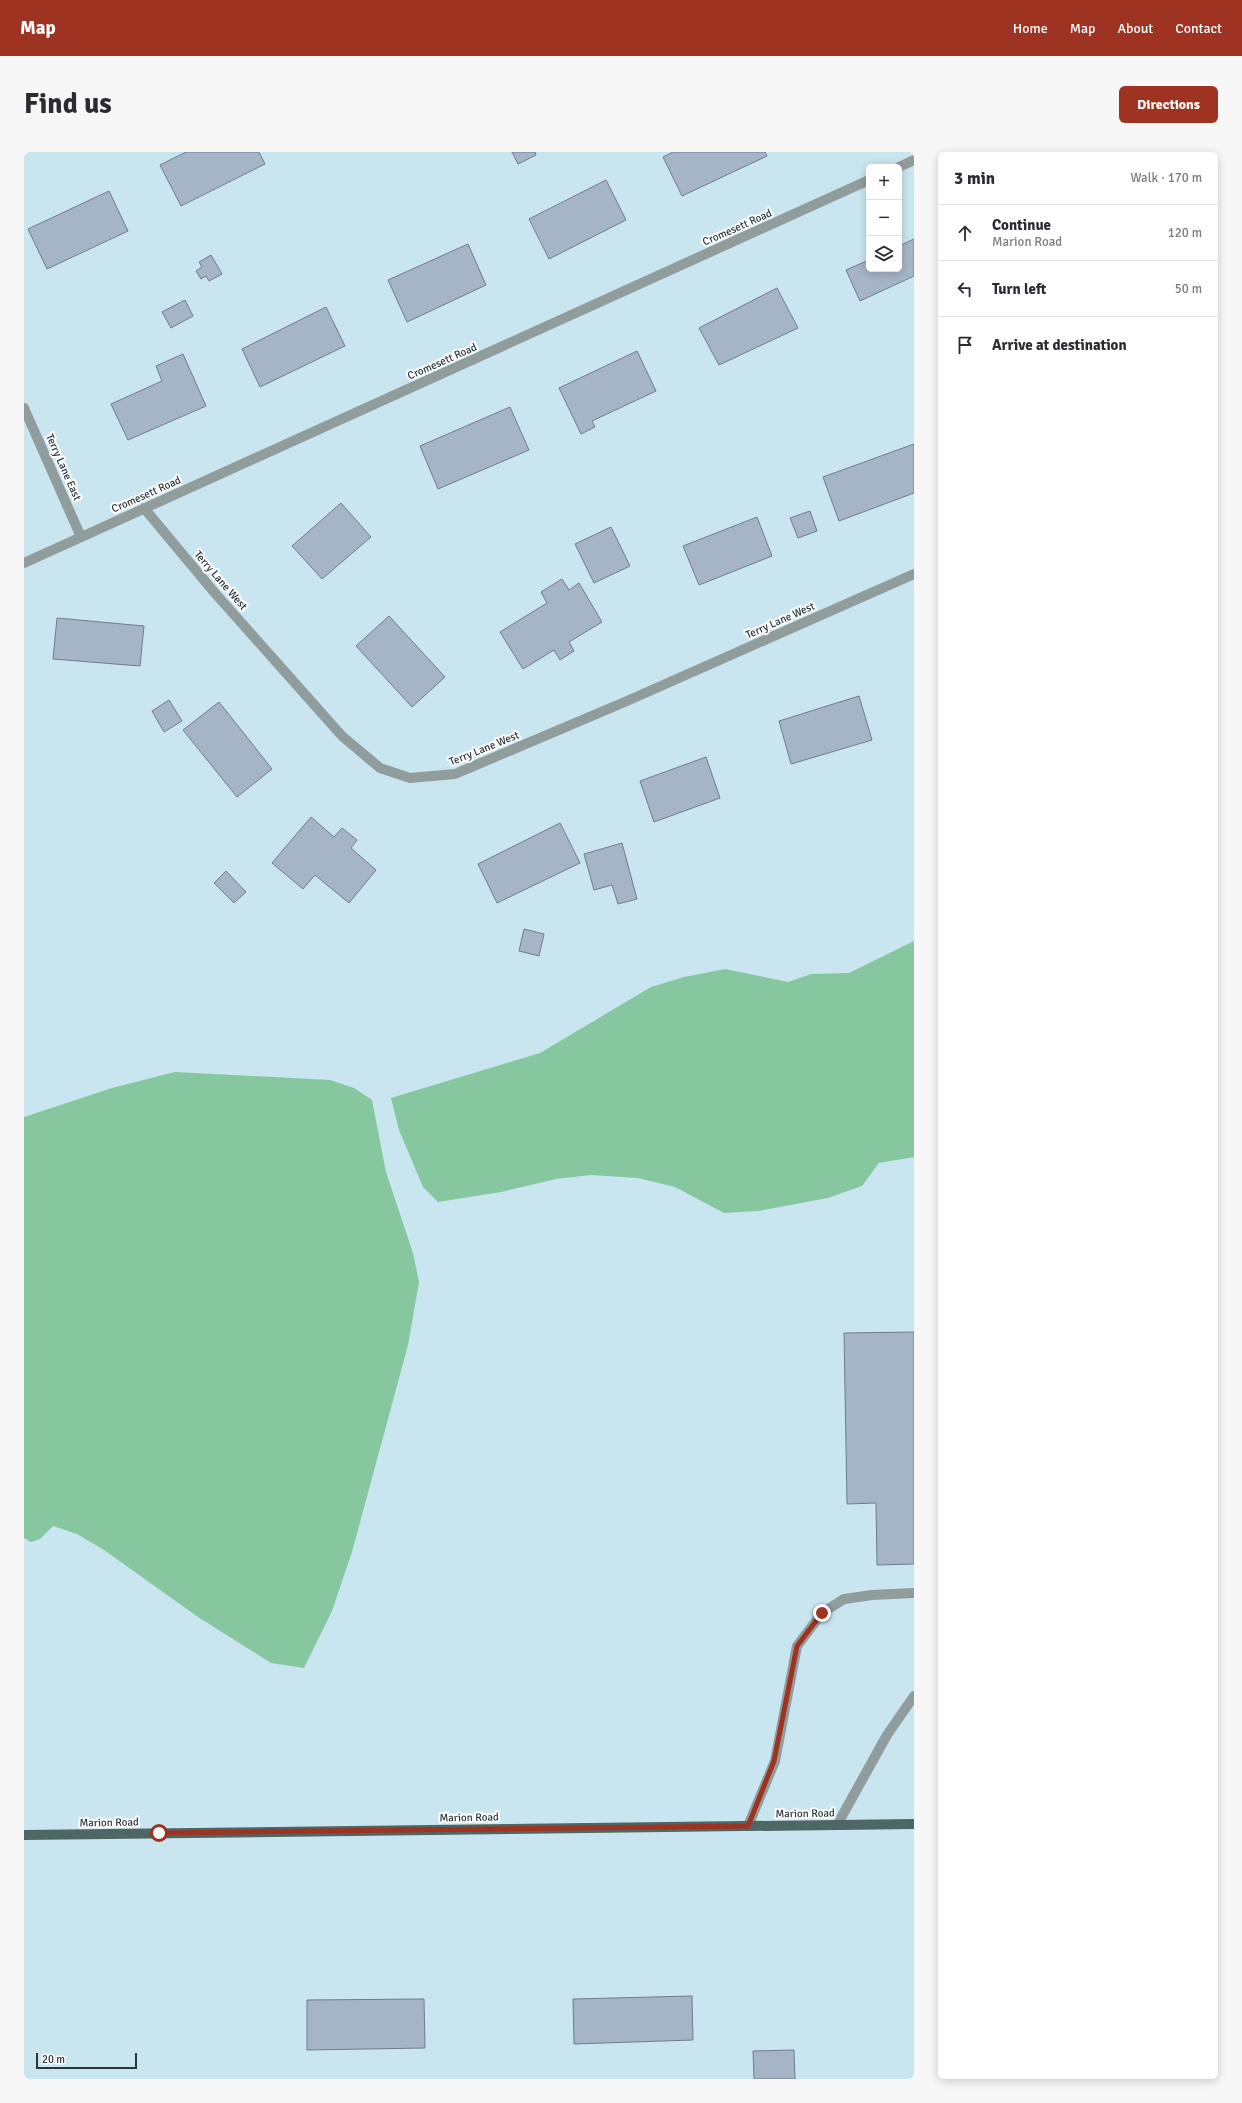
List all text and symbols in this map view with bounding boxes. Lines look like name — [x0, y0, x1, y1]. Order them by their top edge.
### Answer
text: Map — [20, 16, 56, 40]
text: Home — [1013, 20, 1048, 37]
text: Map — [1070, 20, 1095, 37]
text: About — [1117, 20, 1153, 37]
text: Contact — [1175, 20, 1222, 37]
button: Directions — [1119, 86, 1218, 123]
text: Find us — [24, 87, 112, 121]
map controls — [866, 164, 902, 272]
button: + — [866, 164, 902, 200]
text: 3 min — [954, 168, 995, 189]
text: Walk · 170 m — [1131, 170, 1202, 186]
button: − — [866, 200, 902, 236]
street label: Cromesett Road — [701, 206, 774, 249]
text: Continue — [992, 216, 1051, 234]
icon: ahead — [954, 222, 976, 244]
text: 120 m — [1168, 225, 1202, 241]
text: Marion Road — [992, 234, 1062, 250]
button: layers — [866, 236, 902, 272]
icon: left — [954, 278, 976, 300]
text: Turn left — [992, 280, 1046, 298]
text: 50 m — [1175, 281, 1202, 297]
icon: arrive — [954, 334, 976, 356]
text: Arrive at destination — [992, 336, 1127, 354]
street label: Cromesett Road — [406, 340, 479, 383]
street label: Terry Lane East — [43, 432, 84, 503]
street label: Cromesett Road — [110, 473, 183, 516]
street label: Terry Lane West — [191, 548, 250, 613]
street label: Terry Lane West — [744, 599, 817, 641]
street label: Terry Lane West — [447, 728, 521, 768]
route end — [813, 1604, 831, 1622]
street label: Marion Road — [775, 1806, 835, 1821]
street label: Marion Road — [439, 1810, 499, 1825]
street label: Marion Road — [79, 1815, 139, 1830]
route start — [150, 1824, 168, 1842]
scale bar — [36, 2051, 137, 2070]
text: 20 m — [42, 2053, 65, 2066]

